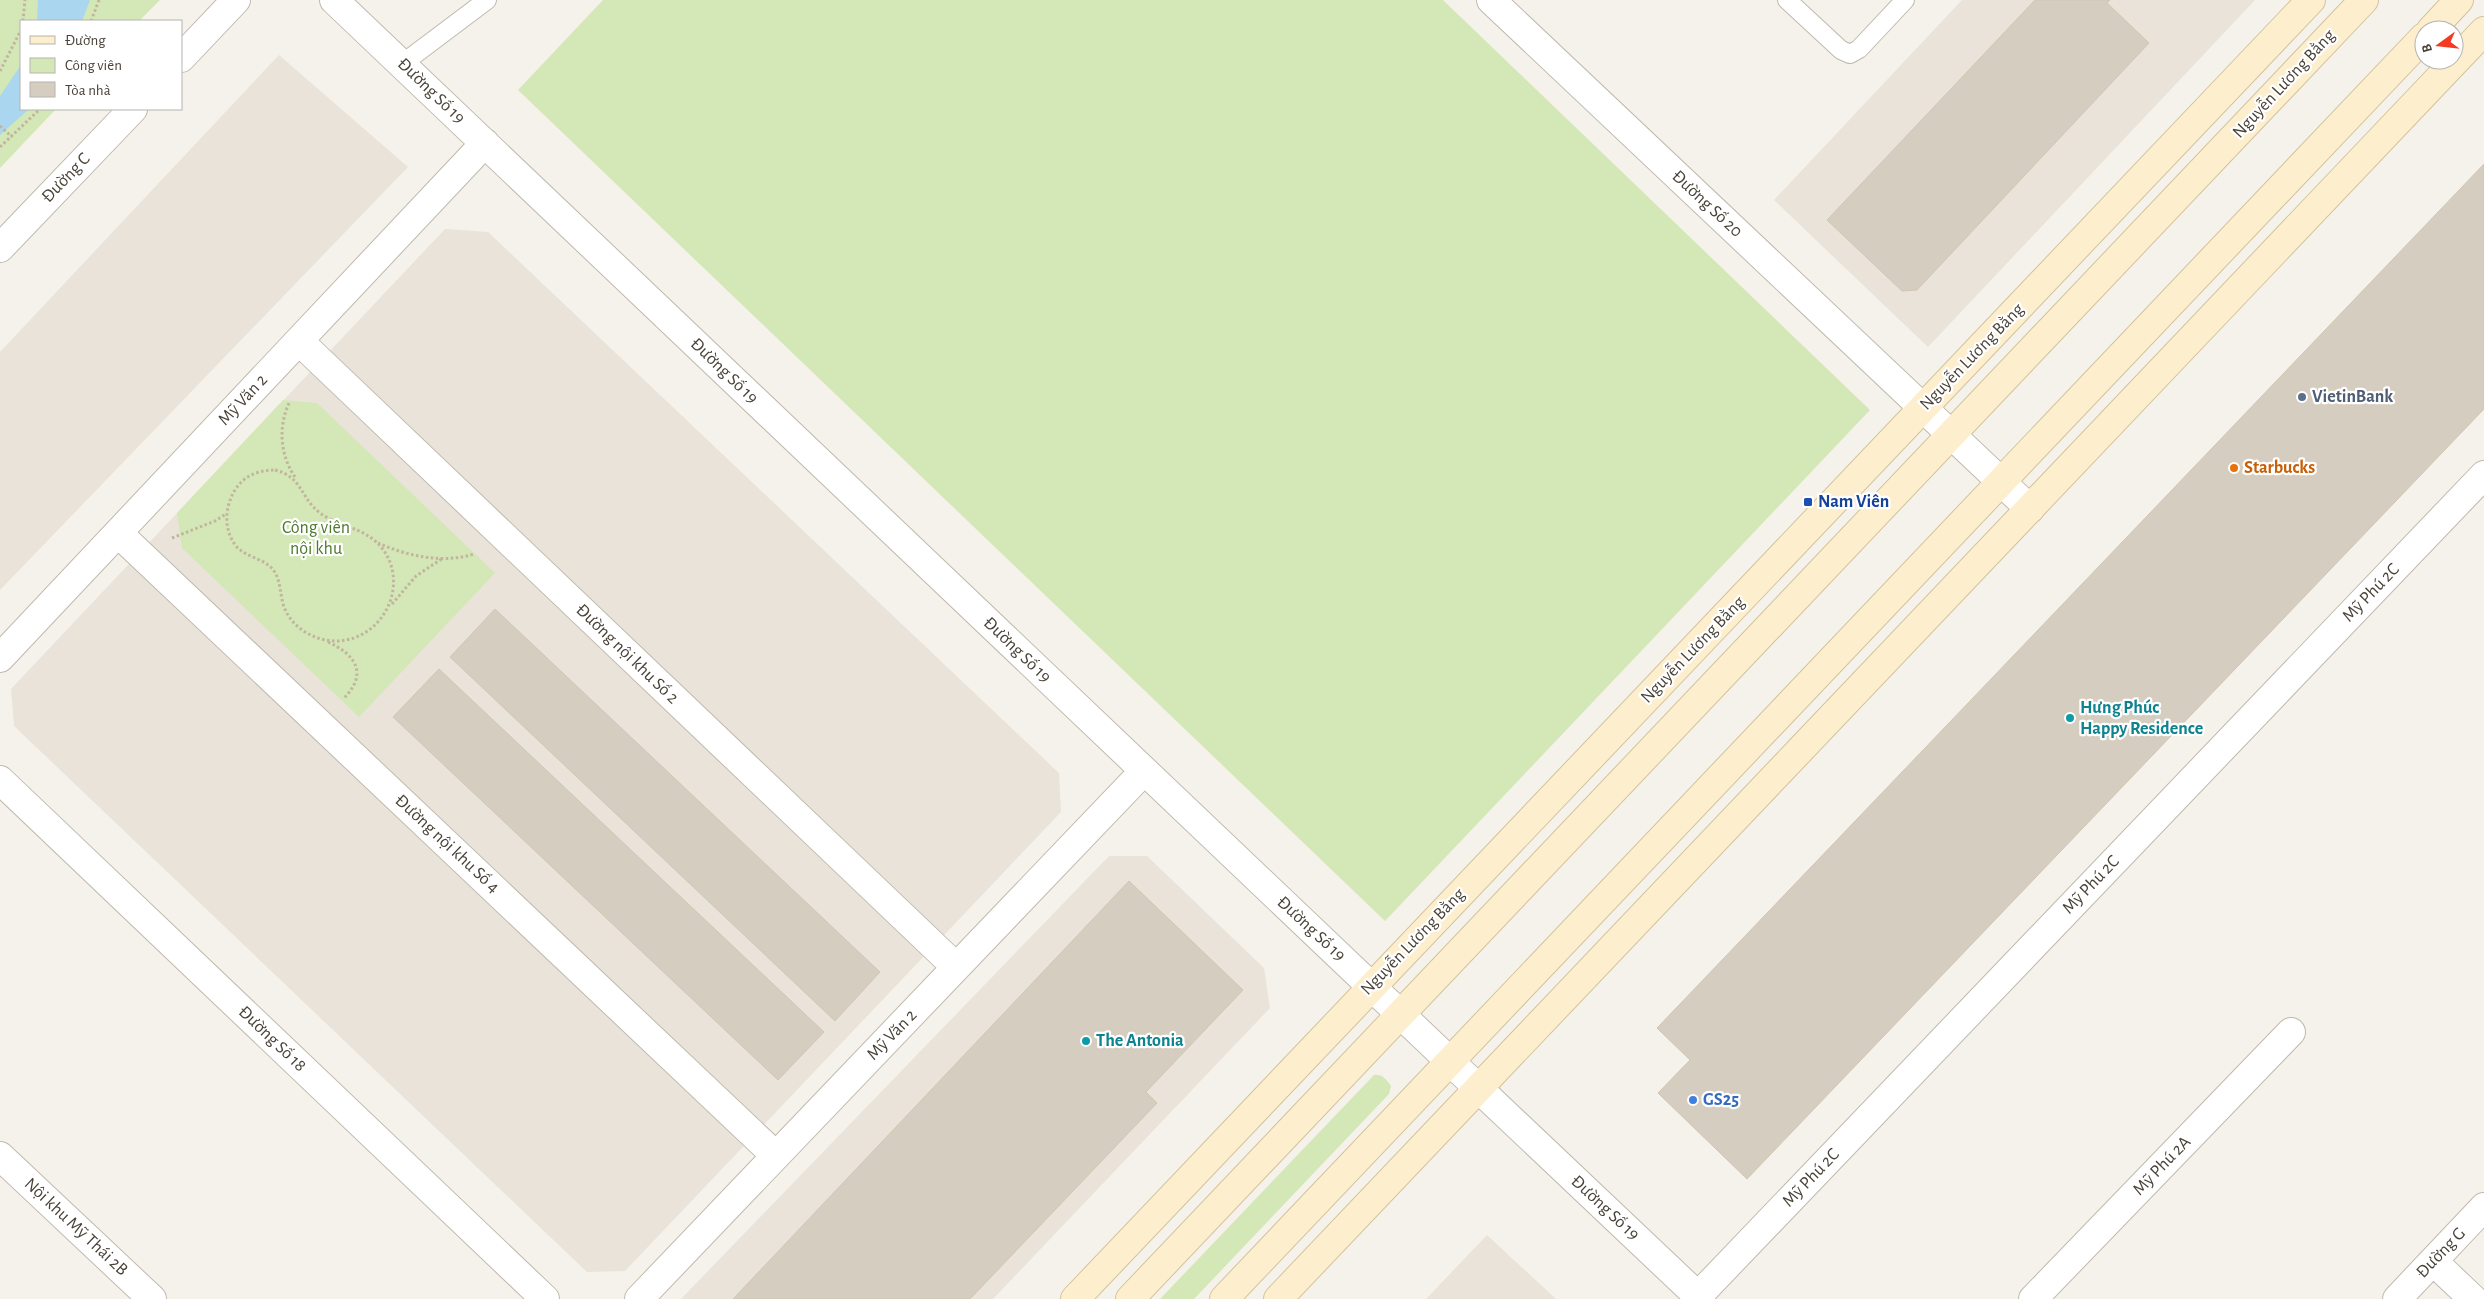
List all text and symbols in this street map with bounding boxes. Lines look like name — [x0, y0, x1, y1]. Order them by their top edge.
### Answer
legend — [20, 20, 182, 110]
north arrow — [2414, 20, 2464, 70]
street label: Nguyễn Lương Bằng — [2228, 25, 2339, 142]
text: Đường — [65, 33, 106, 48]
text: B — [2420, 42, 2435, 54]
street label: Đường Số 19 — [394, 54, 469, 127]
text: Công viên — [65, 58, 122, 73]
text: Tòa nhà — [65, 83, 111, 98]
street label: Đường C — [38, 150, 94, 206]
street label: Đường Số 20 — [1668, 166, 1746, 241]
street label: Nguyễn Lương Bằng — [1915, 299, 2028, 414]
street label: Đường Số 19 — [687, 334, 762, 407]
street label: Mỹ Văn 2 — [215, 371, 271, 429]
place label: VietinBank — [2312, 388, 2393, 406]
marker: VietinBank — [2296, 391, 2308, 403]
place label: Starbucks — [2244, 459, 2315, 477]
marker: Starbucks — [2228, 462, 2240, 474]
place label: Nam Viên — [1818, 493, 1889, 511]
marker: Nam Viên — [1802, 496, 1814, 508]
park label: Công viên nội khu — [282, 519, 350, 558]
street label: Mỹ Phú 2C — [2339, 560, 2403, 626]
street label: Nguyễn Lương Bằng — [1636, 592, 1749, 707]
street label: Đường nội khu Số 2 — [572, 600, 682, 707]
street label: Đường Số 19 — [980, 613, 1055, 686]
place label: Hưng Phúc Happy Residence — [2080, 699, 2203, 738]
marker: Hưng Phúc Happy Residence — [2064, 712, 2076, 724]
street label: Đường nội khu Số 4 — [391, 791, 504, 897]
street label: Mỹ Phú 2C — [2059, 852, 2123, 918]
street label: Nguyễn Lương Bằng — [1356, 884, 1469, 999]
street label: Đường Số 19 — [1273, 892, 1349, 965]
street label: Đường Số 18 — [235, 1002, 310, 1075]
street label: Mỹ Văn 2 — [864, 1006, 920, 1064]
place label: The Antonia — [1096, 1032, 1184, 1050]
marker: The Antonia — [1080, 1035, 1092, 1047]
place label: GS25 — [1703, 1091, 1739, 1109]
marker: GS25 — [1687, 1094, 1699, 1106]
street label: Mỹ Phú 2A — [2130, 1133, 2195, 1199]
street label: Mỹ Phú 2C — [1779, 1145, 1843, 1211]
street label: Đường Số 19 — [1567, 1171, 1643, 1244]
street label: Nội khu Mỹ Thái 2B — [21, 1175, 131, 1279]
street label: Đường G — [2413, 1224, 2469, 1282]

